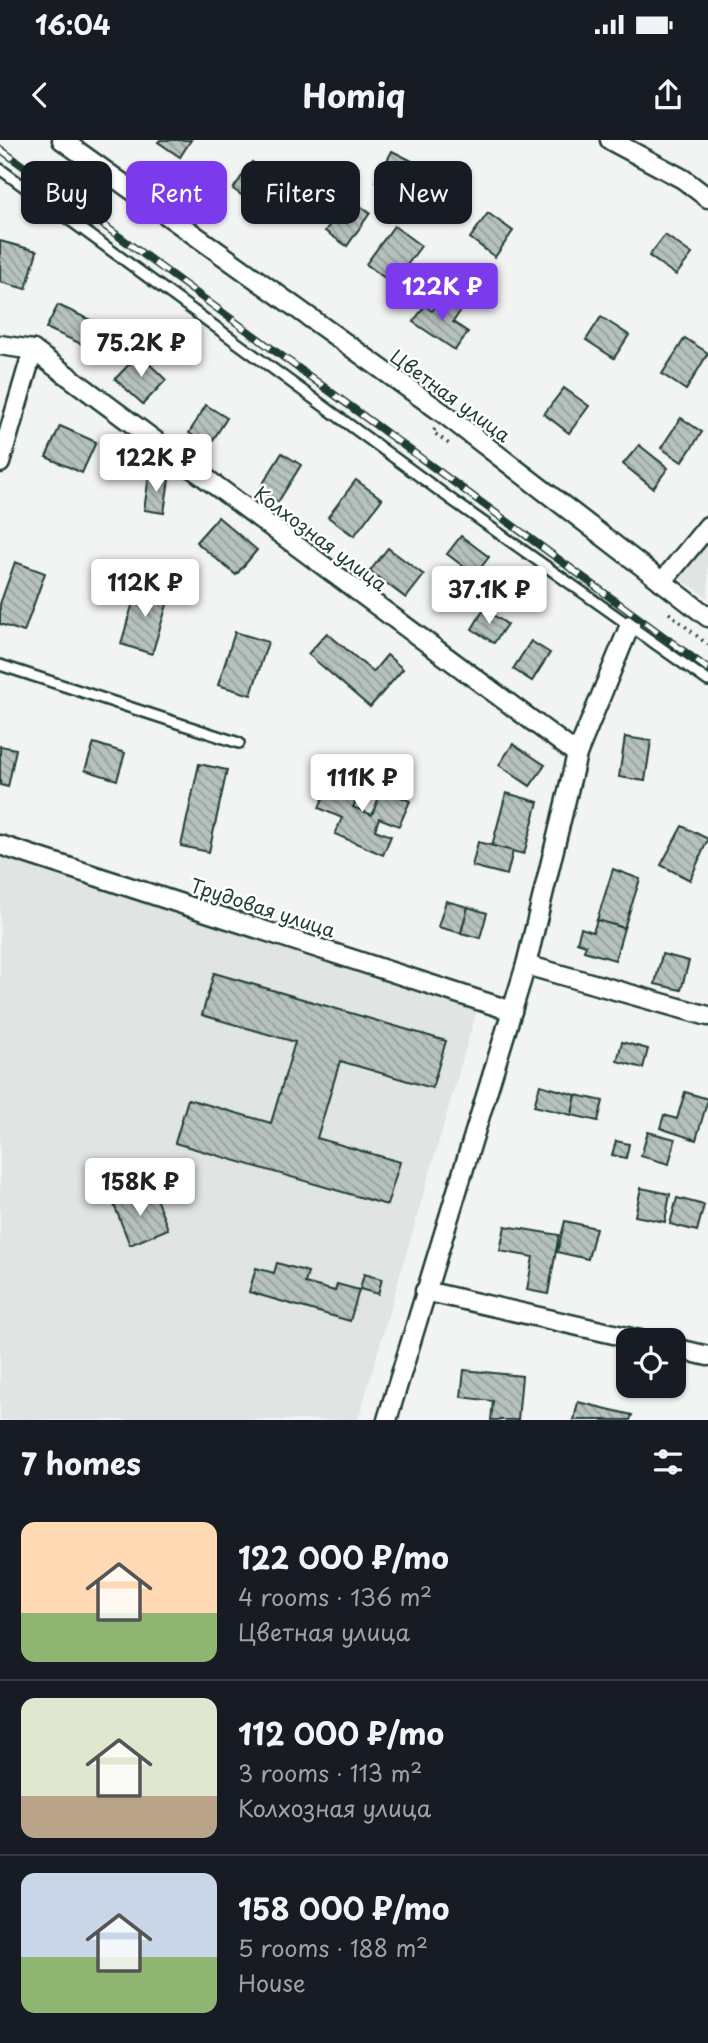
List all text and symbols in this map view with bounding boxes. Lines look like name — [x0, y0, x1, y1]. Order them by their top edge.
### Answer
text: 16:04 — [35, 5, 110, 44]
text: Homiq — [302, 71, 406, 119]
icon: back — [21, 76, 59, 114]
icon: share — [649, 76, 687, 114]
chip: Buy — [21, 161, 112, 224]
chip: Rent — [126, 161, 227, 224]
chip: Filters — [241, 161, 360, 224]
chip: New — [374, 161, 472, 224]
pin: 122K ₽ — [385, 264, 499, 323]
text: 122K ₽ — [402, 268, 482, 303]
pin: 75.2K ₽ — [76, 320, 206, 379]
text: 75.2K ₽ — [97, 324, 185, 359]
street label: Цветная улица — [385, 342, 517, 448]
pin: 122K ₽ — [99, 434, 213, 494]
text: 122K ₽ — [116, 439, 196, 474]
street label: Колхозная улица — [249, 479, 393, 597]
pin: 112K ₽ — [88, 560, 202, 619]
text: 112K ₽ — [107, 564, 183, 599]
pin: 37.1K ₽ — [424, 566, 554, 626]
text: 37.1K ₽ — [448, 571, 530, 606]
pin: 111K ₽ — [305, 754, 419, 814]
text: 111K ₽ — [327, 759, 397, 794]
street label: Трудовая улица — [187, 870, 339, 944]
pin: 158K ₽ — [83, 1158, 197, 1218]
text: 158K ₽ — [101, 1163, 179, 1198]
map controls — [616, 1328, 686, 1398]
button: locate — [616, 1328, 686, 1398]
text: 7 homes — [21, 1440, 141, 1485]
icon: filters — [649, 1443, 687, 1481]
text: 122 000 ₽/mo — [238, 1534, 449, 1579]
icon: home — [77, 1550, 161, 1634]
text: 4 rooms · 136 m² — [238, 1579, 432, 1614]
text: Цветная улица — [238, 1614, 410, 1649]
text: 112 000 ₽/mo — [238, 1710, 444, 1755]
icon: home — [77, 1726, 161, 1810]
text: 3 rooms · 113 m² — [238, 1755, 422, 1790]
text: Колхозная улица — [238, 1790, 431, 1825]
text: 158 000 ₽/mo — [238, 1885, 449, 1930]
icon: home — [77, 1901, 161, 1985]
text: 5 rooms · 188 m² — [238, 1930, 428, 1965]
text: House — [238, 1965, 305, 2000]

